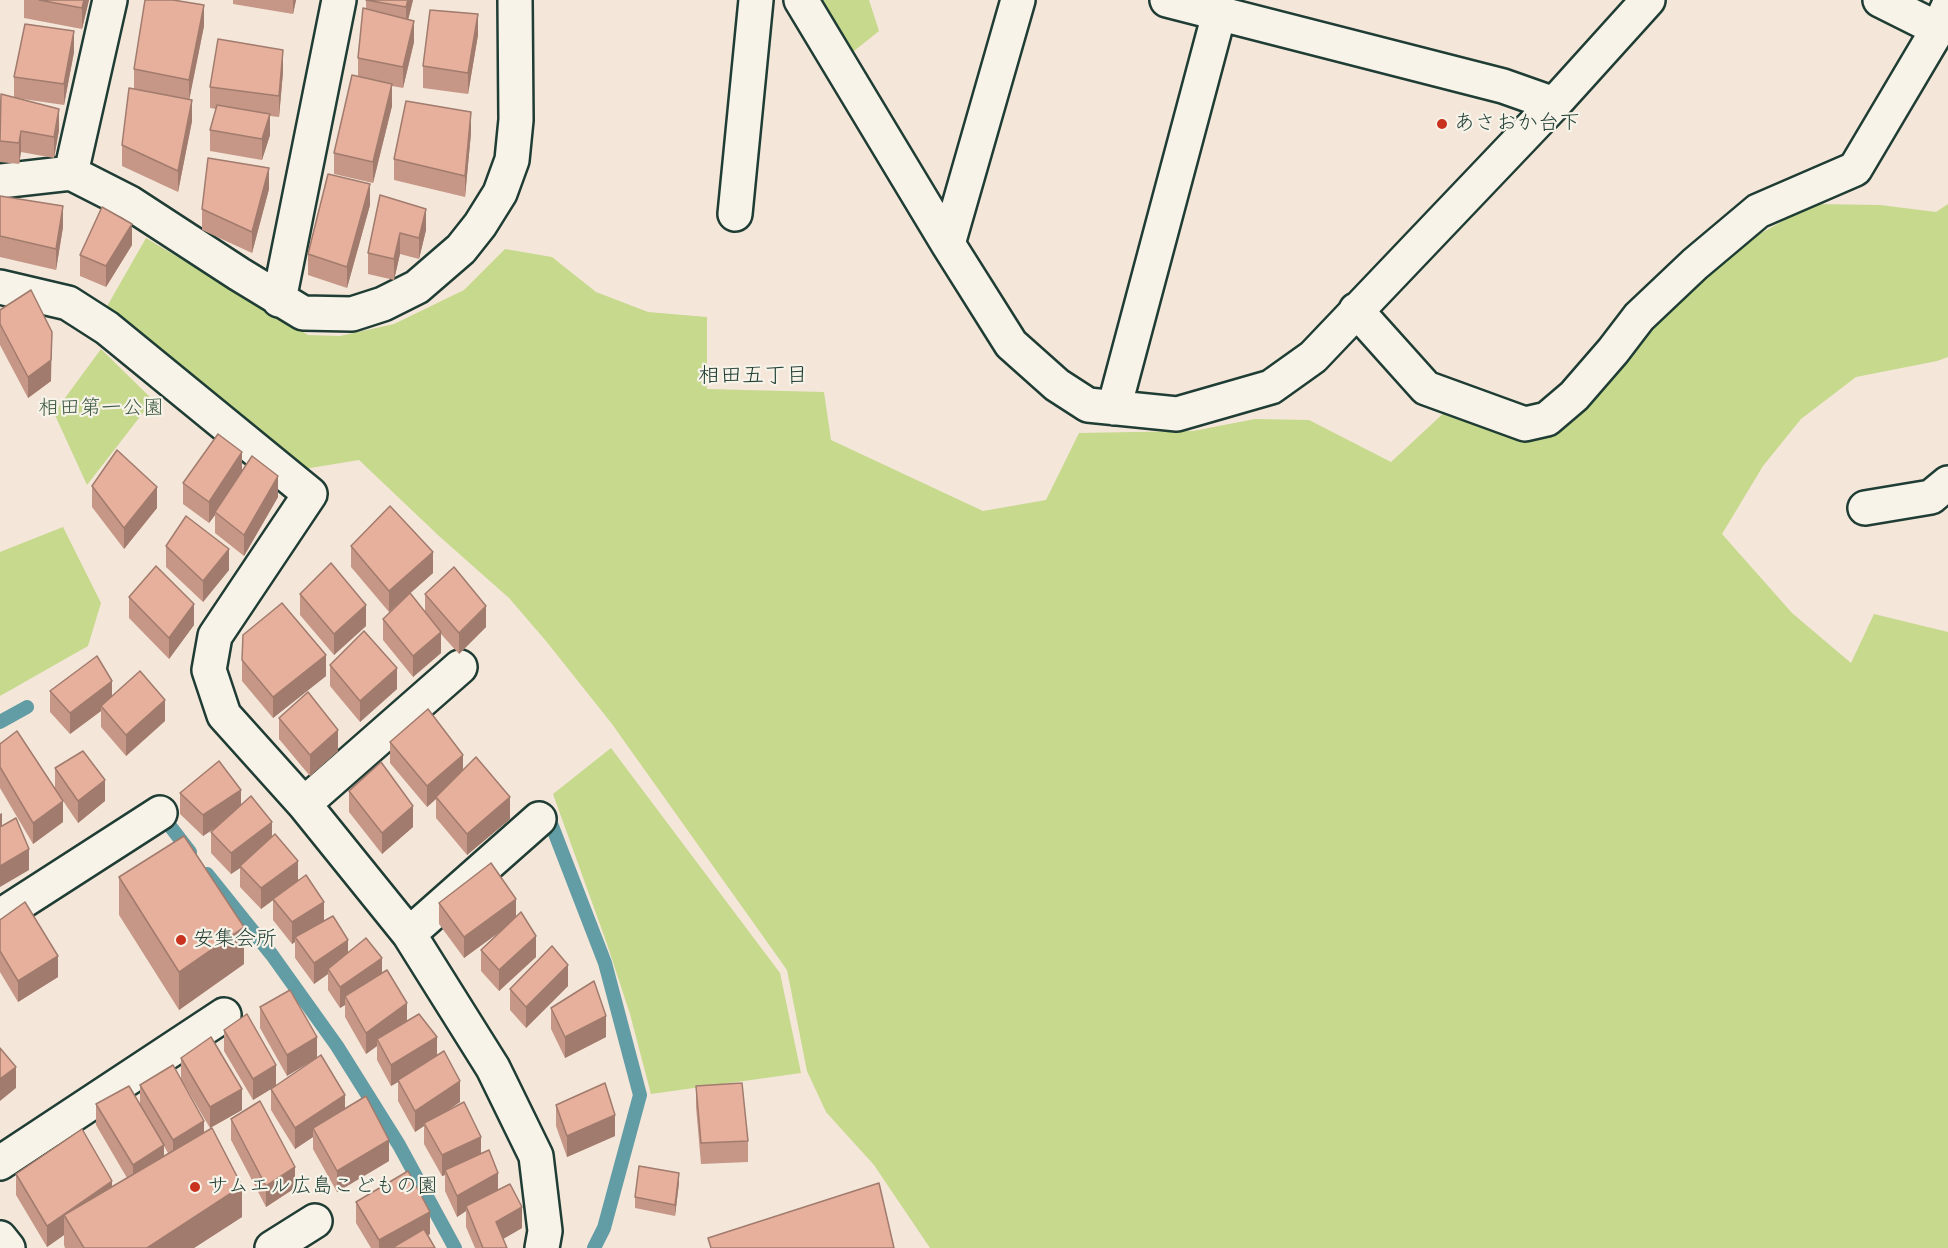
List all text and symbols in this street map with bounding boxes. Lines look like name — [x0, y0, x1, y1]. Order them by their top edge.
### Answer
place label: あさおか台下 — [1454, 111, 1580, 137]
marker: あさおか台下 — [1435, 117, 1449, 131]
district label: 相田五丁目 — [698, 363, 808, 389]
park label: 相田第一公園 — [38, 396, 164, 422]
place label: 安集会所 — [193, 927, 277, 953]
marker: 安集会所 — [174, 933, 188, 947]
place label: サムエル広島こどもの園 — [207, 1174, 438, 1200]
marker: サムエル広島こどもの園 — [188, 1180, 202, 1194]

